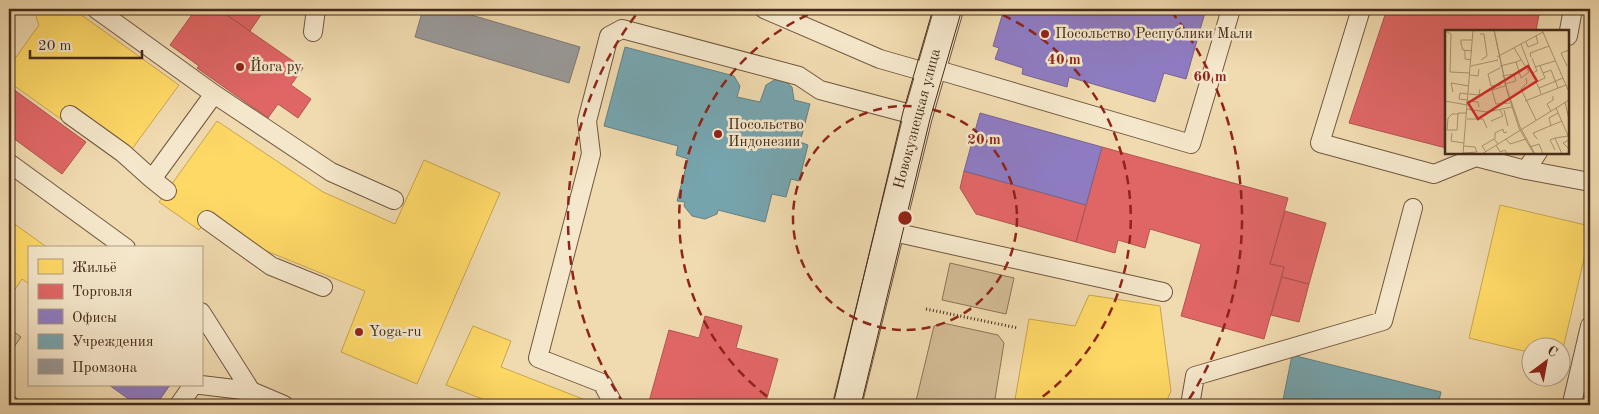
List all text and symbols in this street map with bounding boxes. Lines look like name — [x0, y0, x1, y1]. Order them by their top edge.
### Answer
place label: Посольство Республики Мали — [1055, 27, 1253, 42]
scale bar — [30, 28, 142, 60]
marker: Посольство Республики Мали — [1039, 28, 1051, 40]
inset map — [1445, 30, 1569, 154]
text: 20 m — [38, 39, 72, 54]
street label: Новокузнецкая улица — [892, 47, 944, 191]
text: 40 m — [1047, 53, 1081, 68]
place label: Йога ру — [250, 56, 302, 75]
marker: Йога ру — [234, 61, 246, 73]
text: 60 m — [1193, 70, 1227, 85]
place label: Посольство Индонезии — [728, 118, 804, 150]
marker: Посольство Индонезии — [712, 128, 724, 140]
text: 20 m — [967, 133, 1001, 148]
centre of rings — [896, 209, 914, 227]
legend — [28, 246, 202, 386]
text: Жильё — [72, 261, 117, 276]
text: Торговля — [72, 285, 133, 300]
text: Офисы — [72, 311, 117, 326]
place label: Yoga-ru — [369, 325, 422, 340]
marker: Yoga-ru — [353, 326, 365, 338]
text: Учреждения — [72, 335, 154, 350]
north arrow — [1522, 336, 1572, 386]
text: С — [1545, 343, 1560, 360]
text: Промзона — [72, 361, 138, 376]

